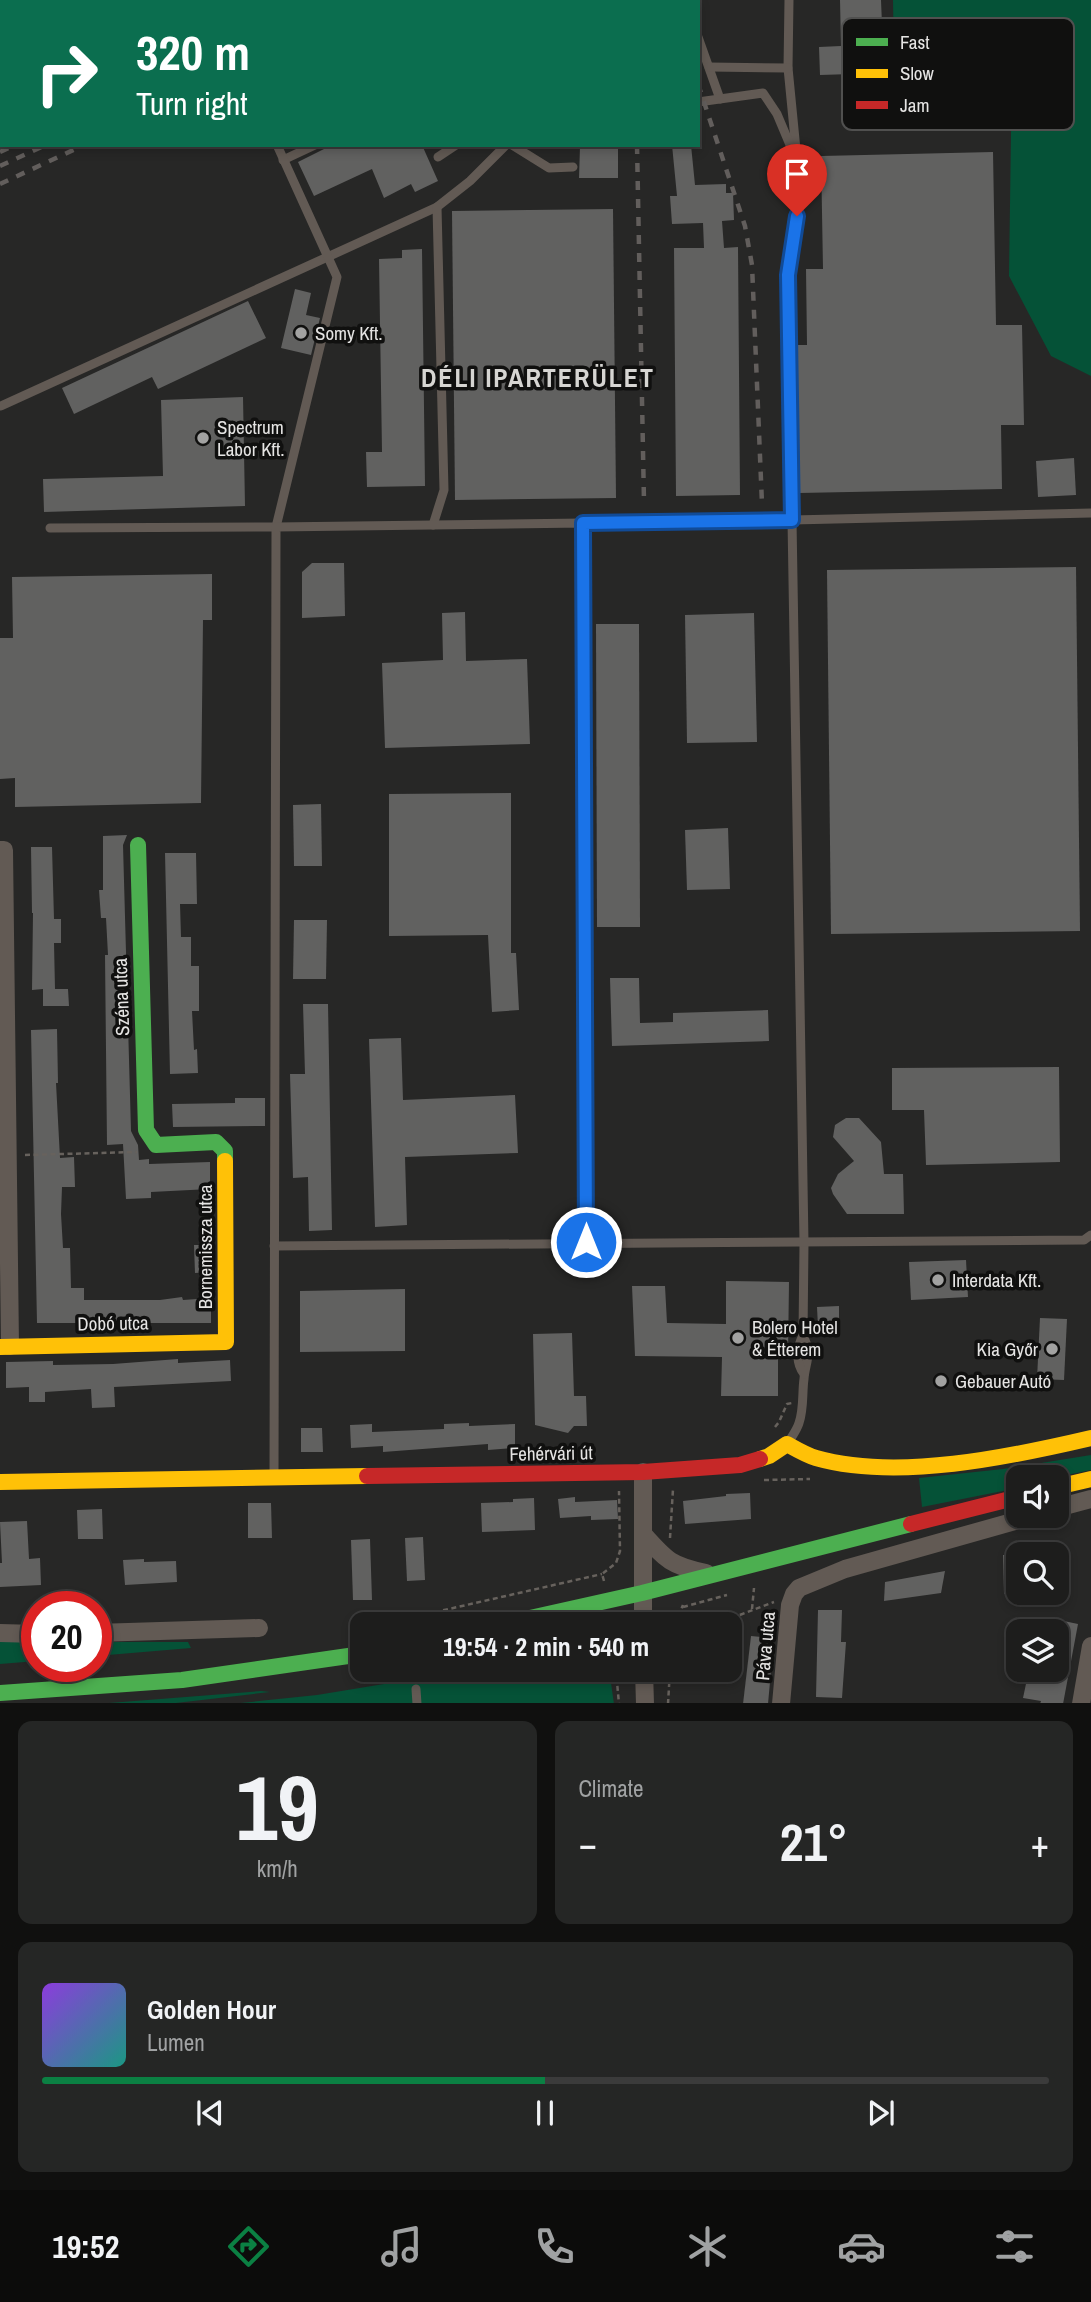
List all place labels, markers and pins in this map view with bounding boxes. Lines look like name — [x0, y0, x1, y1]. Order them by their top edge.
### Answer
pin — [767, 144, 827, 216]
place label: Somy Kft. — [315, 320, 383, 346]
marker: Somy Kft. — [293, 325, 309, 341]
place label: Spectrum Labor Kft. — [217, 414, 285, 462]
marker: Spectrum Labor Kft. — [195, 430, 211, 446]
place label: Interdata Kft. — [952, 1267, 1041, 1293]
marker: Interdata Kft. — [930, 1272, 946, 1288]
place label: Bolero Hotel & Étterem — [752, 1314, 838, 1362]
marker: Bolero Hotel & Étterem — [730, 1330, 746, 1346]
place label: Kia Győr — [977, 1336, 1039, 1362]
marker: Kia Győr — [1044, 1341, 1060, 1357]
place label: Gebauer Autó — [955, 1368, 1051, 1394]
marker: Gebauer Autó — [933, 1373, 949, 1389]

